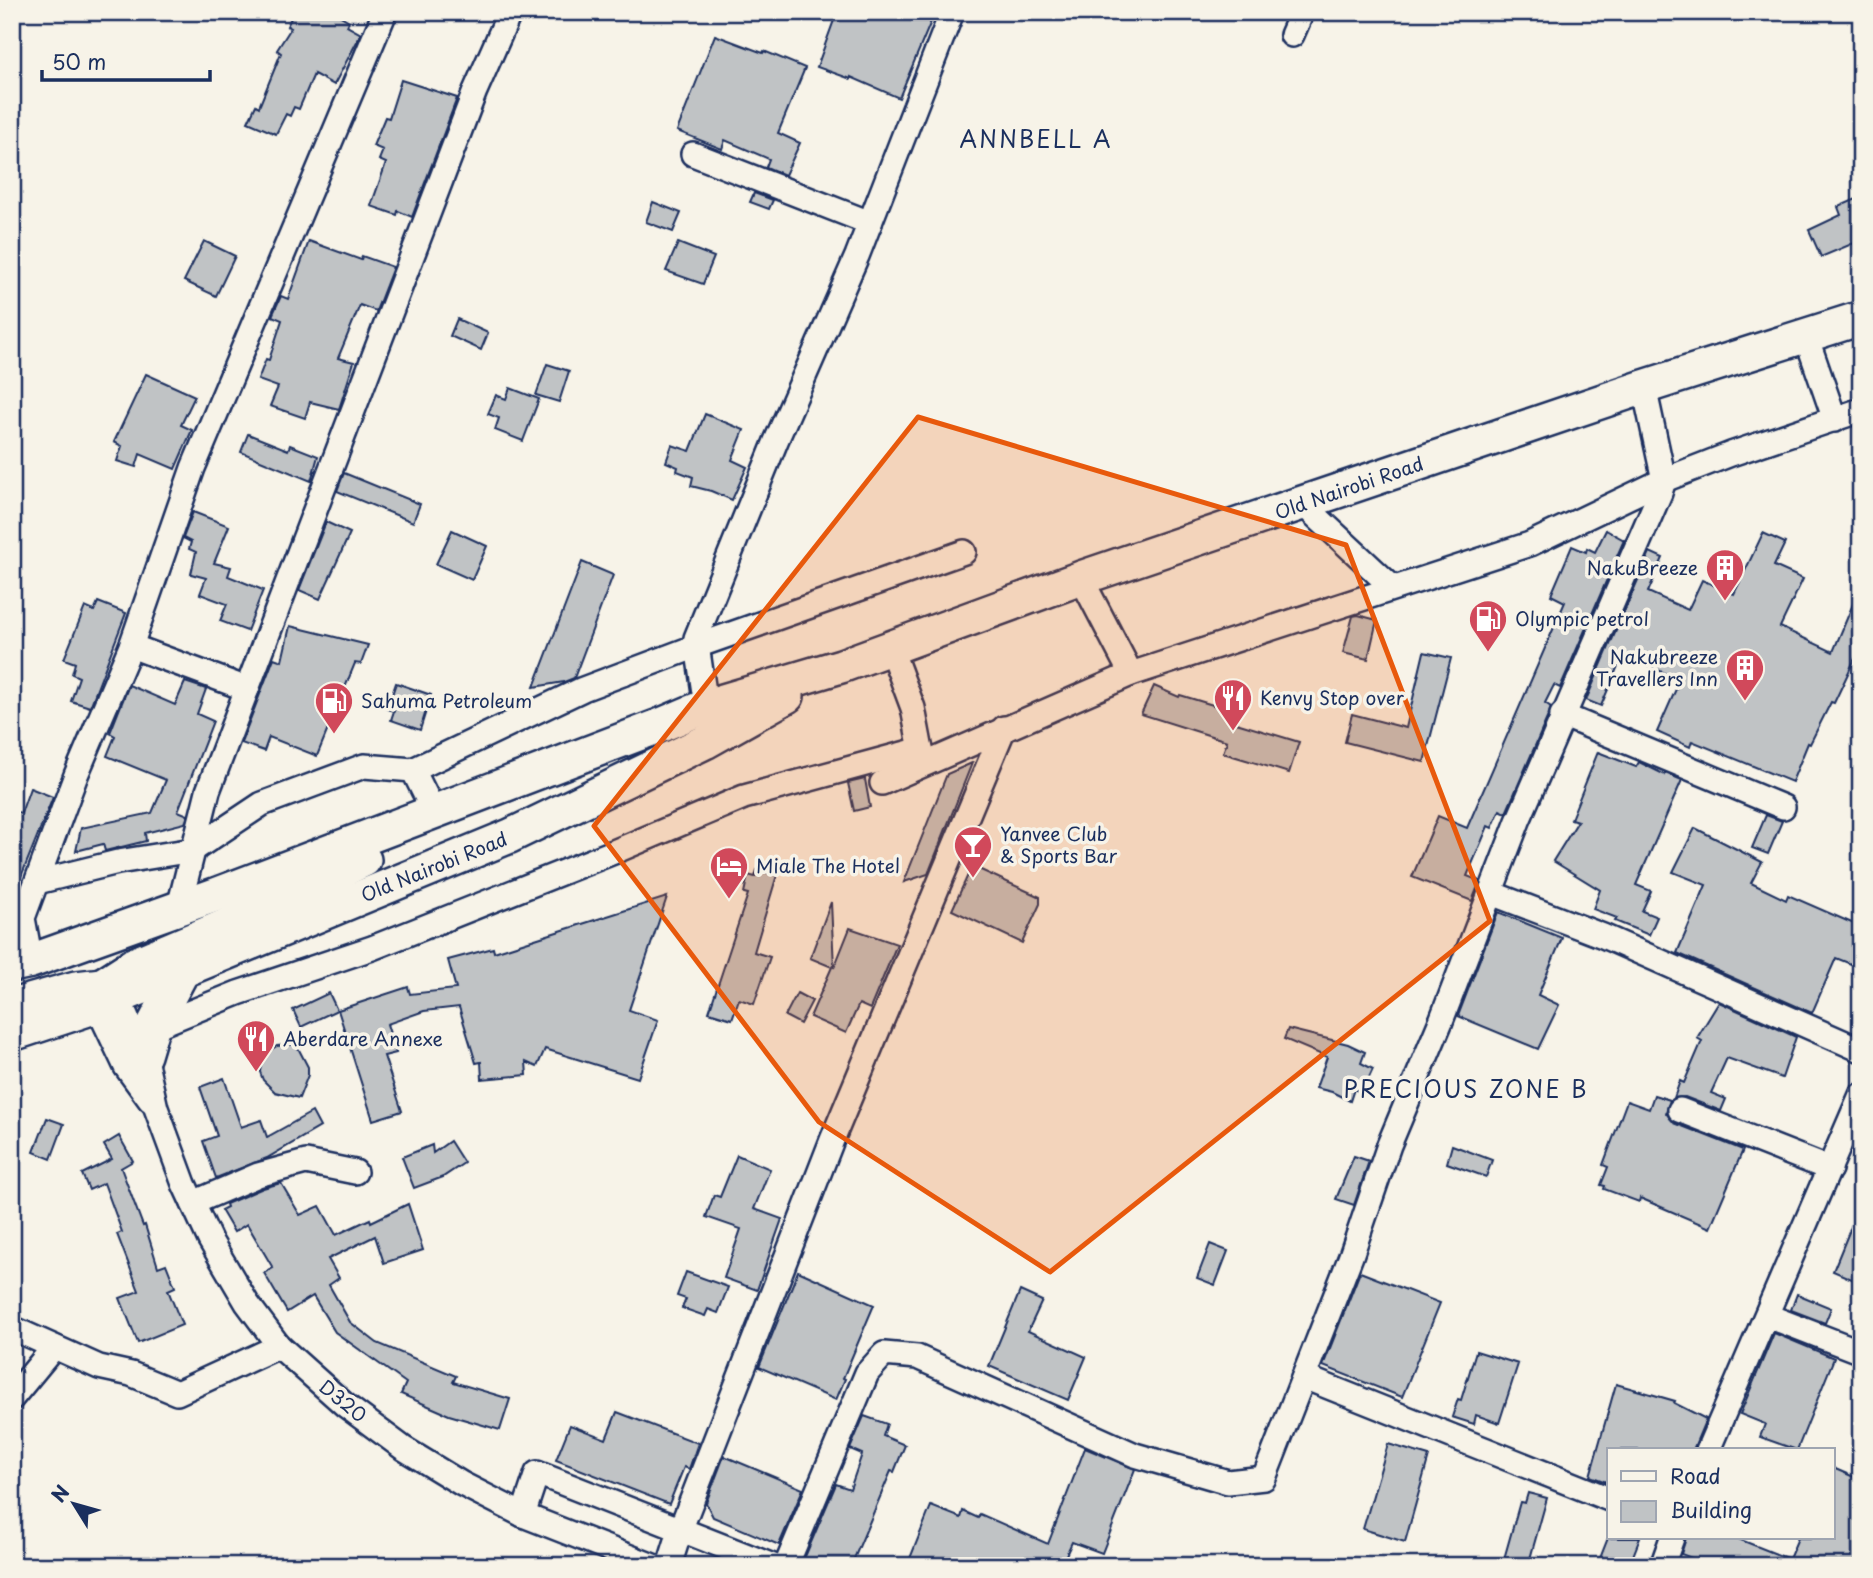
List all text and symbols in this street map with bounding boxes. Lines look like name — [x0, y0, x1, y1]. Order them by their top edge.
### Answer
scale bar — [42, 38, 210, 82]
text: 50 m — [52, 45, 106, 77]
district label: ANNBELL A — [959, 121, 1113, 156]
street label: Old Nairobi Road — [1271, 448, 1427, 526]
building icon: NakuBreeze — [1704, 547, 1746, 602]
place label: NakuBreeze — [1587, 553, 1698, 581]
fuel station icon: Olympic petrol — [1467, 598, 1509, 653]
place label: Olympic petrol — [1515, 604, 1649, 632]
place label: Nakubreeze Travellers Inn — [1596, 642, 1718, 692]
building icon: Nakubreeze Travellers Inn — [1724, 647, 1766, 702]
restaurant icon: Kenvy Stop over — [1212, 677, 1254, 732]
fuel station icon: Sahuma Petroleum — [313, 680, 355, 735]
place label: Kenvy Stop over — [1260, 683, 1405, 711]
place label: Sahuma Petroleum — [361, 686, 532, 714]
place label: Yanvee Club & Sports Bar — [1000, 819, 1117, 869]
street label: Old Nairobi Road — [356, 824, 511, 908]
bar icon: Yanvee Club & Sports Bar — [952, 824, 994, 879]
hotel icon: Miale The Hotel — [708, 845, 750, 900]
place label: Miale The Hotel — [756, 851, 900, 879]
restaurant icon: Aberdare Annexe — [235, 1018, 277, 1073]
place label: Aberdare Annexe — [283, 1024, 443, 1052]
district label: PRECIOUS ZONE B — [1344, 1071, 1588, 1106]
street label: D320 — [314, 1372, 373, 1428]
legend — [1607, 1448, 1834, 1540]
text: Road — [1670, 1459, 1721, 1491]
north arrow — [38, 1470, 108, 1540]
text: N — [44, 1479, 75, 1508]
text: Building — [1670, 1493, 1752, 1525]

